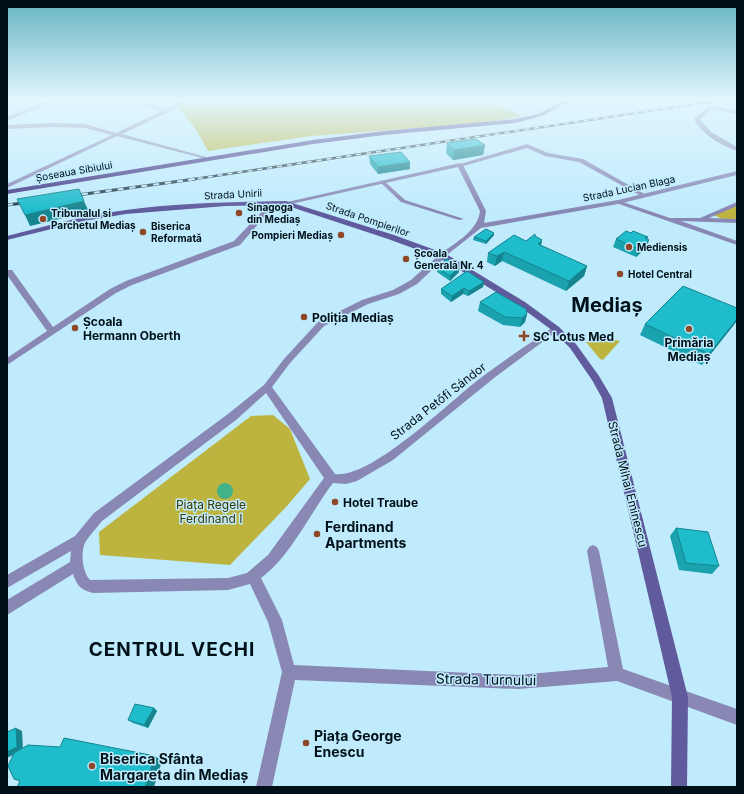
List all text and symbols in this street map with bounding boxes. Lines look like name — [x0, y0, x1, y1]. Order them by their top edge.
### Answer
street label: Șoseaua Sibiului — [35, 158, 113, 185]
street label: Strada Lucian Blaga — [582, 172, 676, 204]
street label: Strada Unirii — [204, 186, 262, 202]
street label: Strada Pompierilor — [325, 199, 412, 239]
place label: Sinagoga din Mediaș — [247, 201, 301, 226]
place label: Tribunalul si Parchetul Mediaș — [51, 207, 136, 232]
marker: Sinagoga din Mediaș — [234, 208, 244, 218]
marker: Tribunalul si Parchetul Mediaș — [38, 214, 48, 224]
place label: Biserica Reformată — [151, 220, 202, 244]
marker: Biserica Reformată — [138, 227, 148, 237]
place label: Pompieri Mediaș — [251, 229, 333, 242]
marker: Pompieri Mediaș — [336, 230, 346, 240]
place label: Mediensis — [637, 241, 688, 253]
marker: Mediensis — [624, 242, 634, 252]
place label: Școala Generală Nr. 4 — [414, 247, 484, 271]
marker: Școala Generală Nr. 4 — [401, 254, 411, 264]
place label: Hotel Central — [628, 268, 692, 280]
marker: Hotel Central — [615, 269, 625, 279]
district label: Mediaș — [571, 293, 643, 317]
place label: Poliția Mediaș — [312, 310, 394, 325]
marker: Poliția Mediaș — [299, 312, 309, 322]
place label: Școala Hermann Oberth — [83, 314, 181, 343]
marker: Școala Hermann Oberth — [70, 323, 80, 333]
marker: Primăria Mediaș — [684, 324, 694, 334]
place label: SC Lotus Med — [533, 329, 614, 344]
marker: SC Lotus Med — [518, 330, 530, 342]
place label: Primăria Mediaș — [664, 335, 714, 364]
street label: Strada Petőfi Sándor — [387, 359, 489, 443]
street label: Strada Mihai Eminescu — [605, 419, 651, 549]
place label: Hotel Traube — [343, 495, 418, 510]
park label: Piața Regele Ferdinand I — [176, 497, 246, 526]
marker: Hotel Traube — [330, 497, 340, 507]
place label: Ferdinand Apartments — [325, 518, 407, 551]
marker: Ferdinand Apartments — [312, 529, 322, 539]
district label: CENTRUL VECHI — [89, 638, 255, 661]
street label: Strada Turnului — [436, 670, 536, 688]
place label: Piața George Enescu — [314, 727, 402, 760]
marker: Piața George Enescu — [301, 738, 311, 748]
place label: Biserica Sfânta Margareta din Mediaș — [100, 750, 249, 783]
marker: Biserica Sfânta Margareta din Mediaș — [87, 761, 97, 771]

